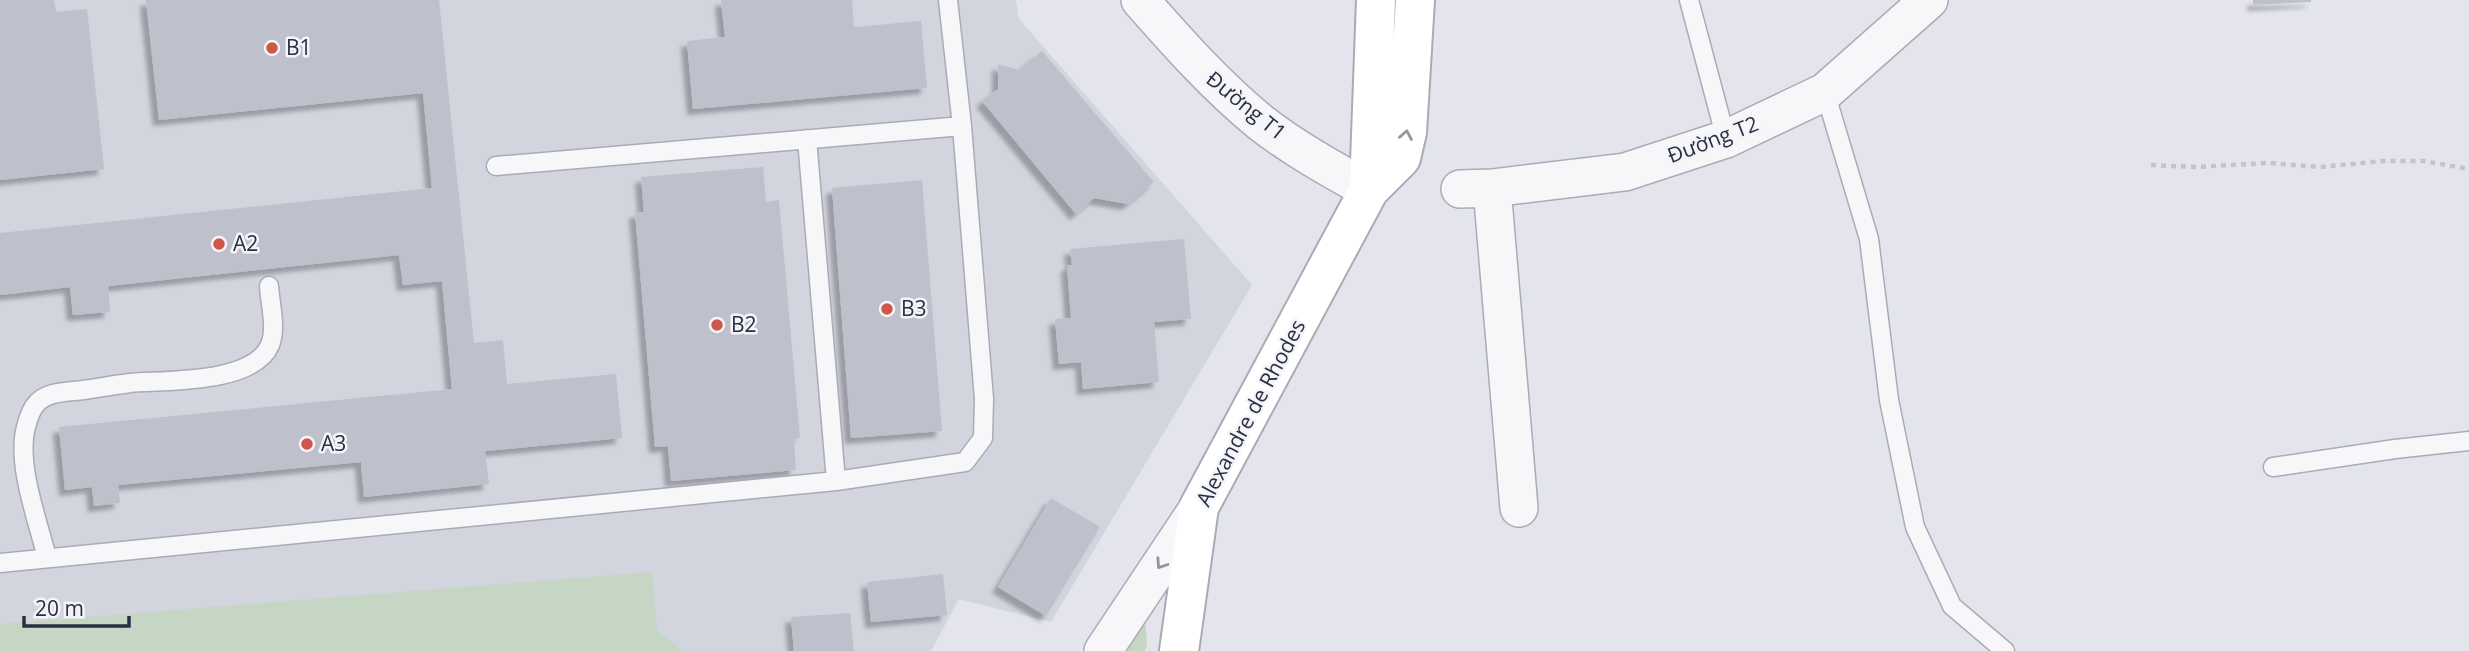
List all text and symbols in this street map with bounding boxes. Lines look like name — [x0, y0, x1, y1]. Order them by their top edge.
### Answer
place label: B1 — [286, 33, 312, 61]
marker: B1 — [264, 40, 280, 56]
street label: Đường T1 — [1201, 64, 1292, 146]
street label: Đường T2 — [1663, 109, 1762, 169]
one-way arrow — [1397, 129, 1412, 141]
place label: A2 — [233, 229, 258, 257]
marker: A2 — [211, 236, 227, 252]
place label: B3 — [901, 294, 927, 322]
marker: B3 — [879, 301, 895, 317]
place label: B2 — [731, 310, 757, 338]
street label: Alexandre de Rhodes — [1189, 314, 1311, 511]
marker: B2 — [709, 317, 725, 333]
place label: A3 — [321, 429, 346, 457]
marker: A3 — [299, 436, 315, 452]
one-way arrow — [1156, 556, 1169, 569]
scale bar — [24, 584, 130, 628]
text: 20 m — [35, 594, 84, 622]

